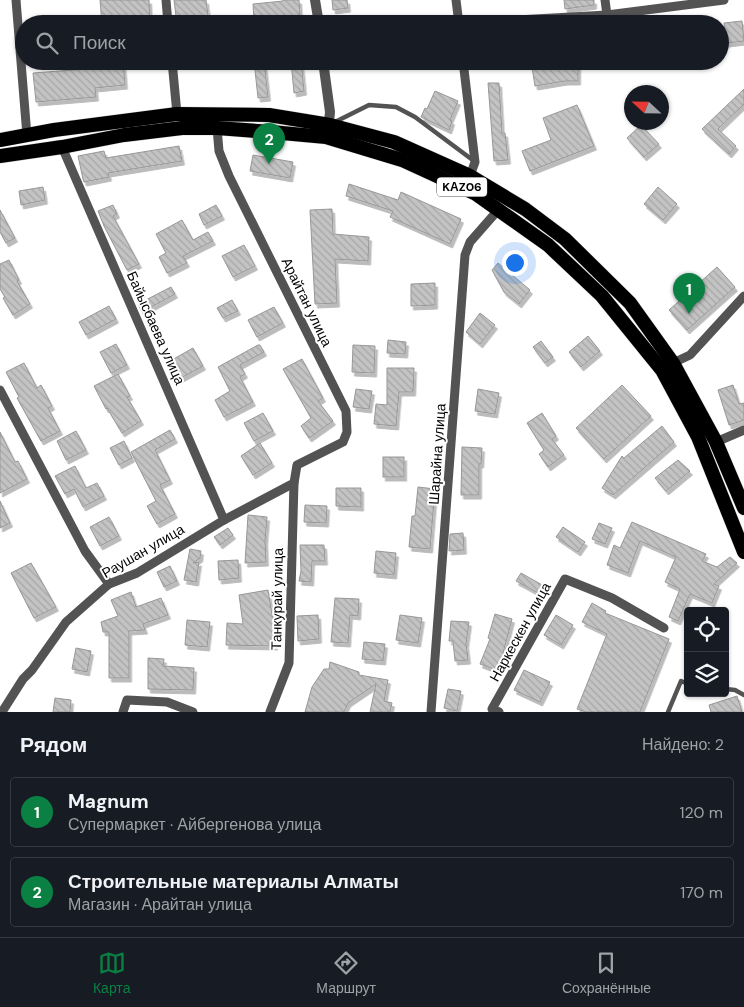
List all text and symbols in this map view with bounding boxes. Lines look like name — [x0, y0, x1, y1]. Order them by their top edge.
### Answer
search box — [15, 15, 729, 70]
icon: search — [33, 29, 61, 57]
text: Поиск — [73, 30, 126, 55]
north arrow — [624, 85, 669, 130]
pin: 2 — [253, 123, 285, 164]
road number: KАZ06 — [437, 178, 487, 196]
your location — [502, 250, 528, 276]
street label: Арайтан улица — [278, 255, 336, 350]
street label: Байысбаева улица — [123, 268, 189, 388]
pin: 1 — [673, 273, 705, 314]
street label: Шарайна улица — [424, 402, 450, 505]
street label: Раушан улица — [98, 520, 188, 582]
street label: Танкурай улица — [267, 548, 287, 650]
street label: Наркескен улица — [485, 579, 555, 685]
map controls — [684, 607, 729, 697]
button: locate — [684, 607, 729, 652]
button: layers — [684, 652, 729, 697]
text: Рядом — [20, 731, 87, 759]
text: Найдено: 2 — [642, 734, 724, 755]
text: Magnum — [68, 789, 149, 814]
text: 1 — [34, 802, 40, 823]
text: 120 m — [679, 802, 723, 823]
text: Супермаркет · Айбергенова улица — [68, 814, 321, 835]
text: Строительные материалы Алматы — [68, 869, 399, 894]
text: 2 — [32, 882, 42, 903]
text: 170 m — [680, 882, 723, 903]
text: Магазин · Арайтан улица — [68, 894, 252, 915]
tab: Карта — [93, 949, 130, 997]
tab: Маршрут — [316, 949, 376, 997]
tab: Сохранённые — [562, 949, 651, 997]

